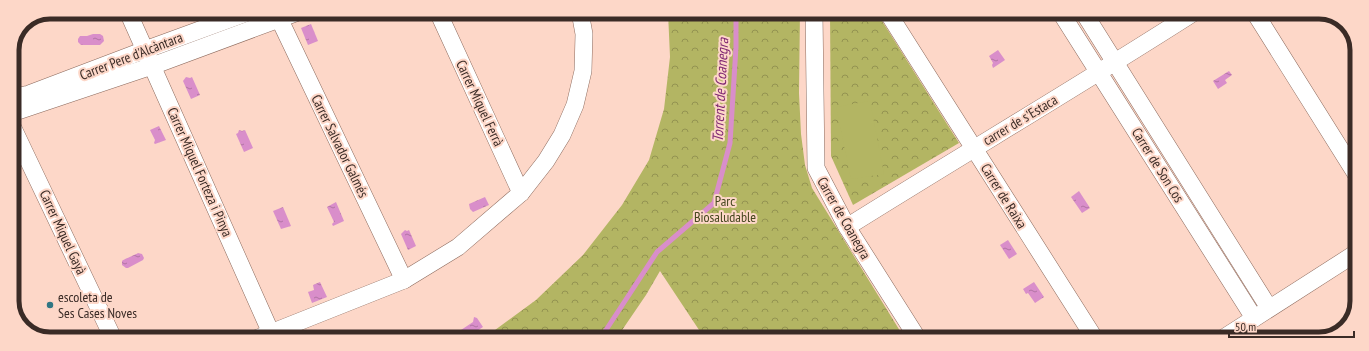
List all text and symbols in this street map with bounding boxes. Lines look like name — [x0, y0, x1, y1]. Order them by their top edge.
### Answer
street label: Carrer Pere d'Alcàntara — [77, 28, 185, 84]
water label: Torrent de Coanegra — [708, 37, 732, 142]
street label: Carrer Miquel Ferrà — [452, 57, 508, 149]
street label: carrer de s'Estaca — [979, 91, 1061, 149]
street label: Carrer Salvador Galmés — [307, 92, 373, 201]
street label: Carrer Miquel Forteza i Pinya — [163, 105, 237, 239]
street label: Carrer de Son Cos — [1128, 124, 1188, 206]
street label: Carrer de Raixa — [977, 160, 1031, 232]
street label: Carrer de Coanegra — [813, 174, 875, 262]
street label: Carrer Miquel Gayà — [35, 187, 91, 277]
park label: Parc Biosaludable — [694, 192, 756, 226]
place label: escoleta de Ses Cases Noves — [58, 288, 137, 322]
marker: escoleta de Ses Cases Noves — [45, 300, 55, 310]
scale bar — [1229, 313, 1354, 339]
text: 50 m — [1235, 319, 1256, 334]

